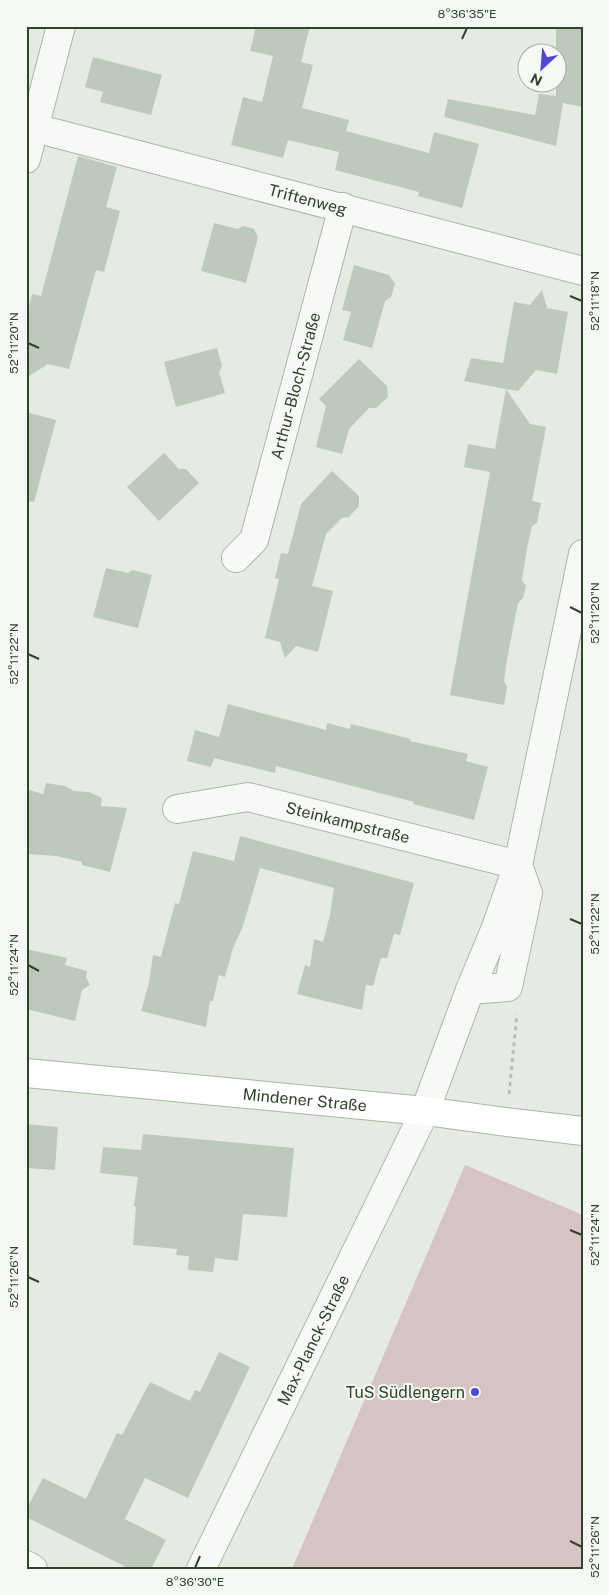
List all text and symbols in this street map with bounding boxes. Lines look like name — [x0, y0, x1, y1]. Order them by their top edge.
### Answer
text: 8°36'35"E — [437, 7, 497, 21]
north arrow — [516, 42, 566, 92]
text: N — [528, 70, 545, 89]
street label: Triftenweg — [267, 180, 349, 219]
text: 52°11'18"N — [588, 271, 602, 331]
street label: Arthur-Bloch-Straße — [266, 310, 324, 462]
text: 52°11'20"N — [7, 312, 21, 374]
text: 52°11'20"N — [588, 582, 602, 644]
text: 52°11'22"N — [7, 623, 21, 685]
street label: Steinkampstraße — [284, 797, 412, 847]
text: 52°11'22"N — [588, 893, 602, 955]
text: 52°11'24"N — [7, 934, 21, 996]
street label: Mindener Straße — [242, 1084, 368, 1115]
text: 52°11'24"N — [588, 1204, 602, 1266]
text: 52°11'26"N — [7, 1246, 21, 1308]
street label: Max-Planck-Straße — [273, 1271, 353, 1408]
place label: TuS Südlengern — [346, 1383, 465, 1402]
marker: TuS Südlengern — [469, 1386, 481, 1398]
text: 52°11'26"N — [588, 1516, 602, 1578]
text: 8°36'30"E — [166, 1575, 224, 1589]

